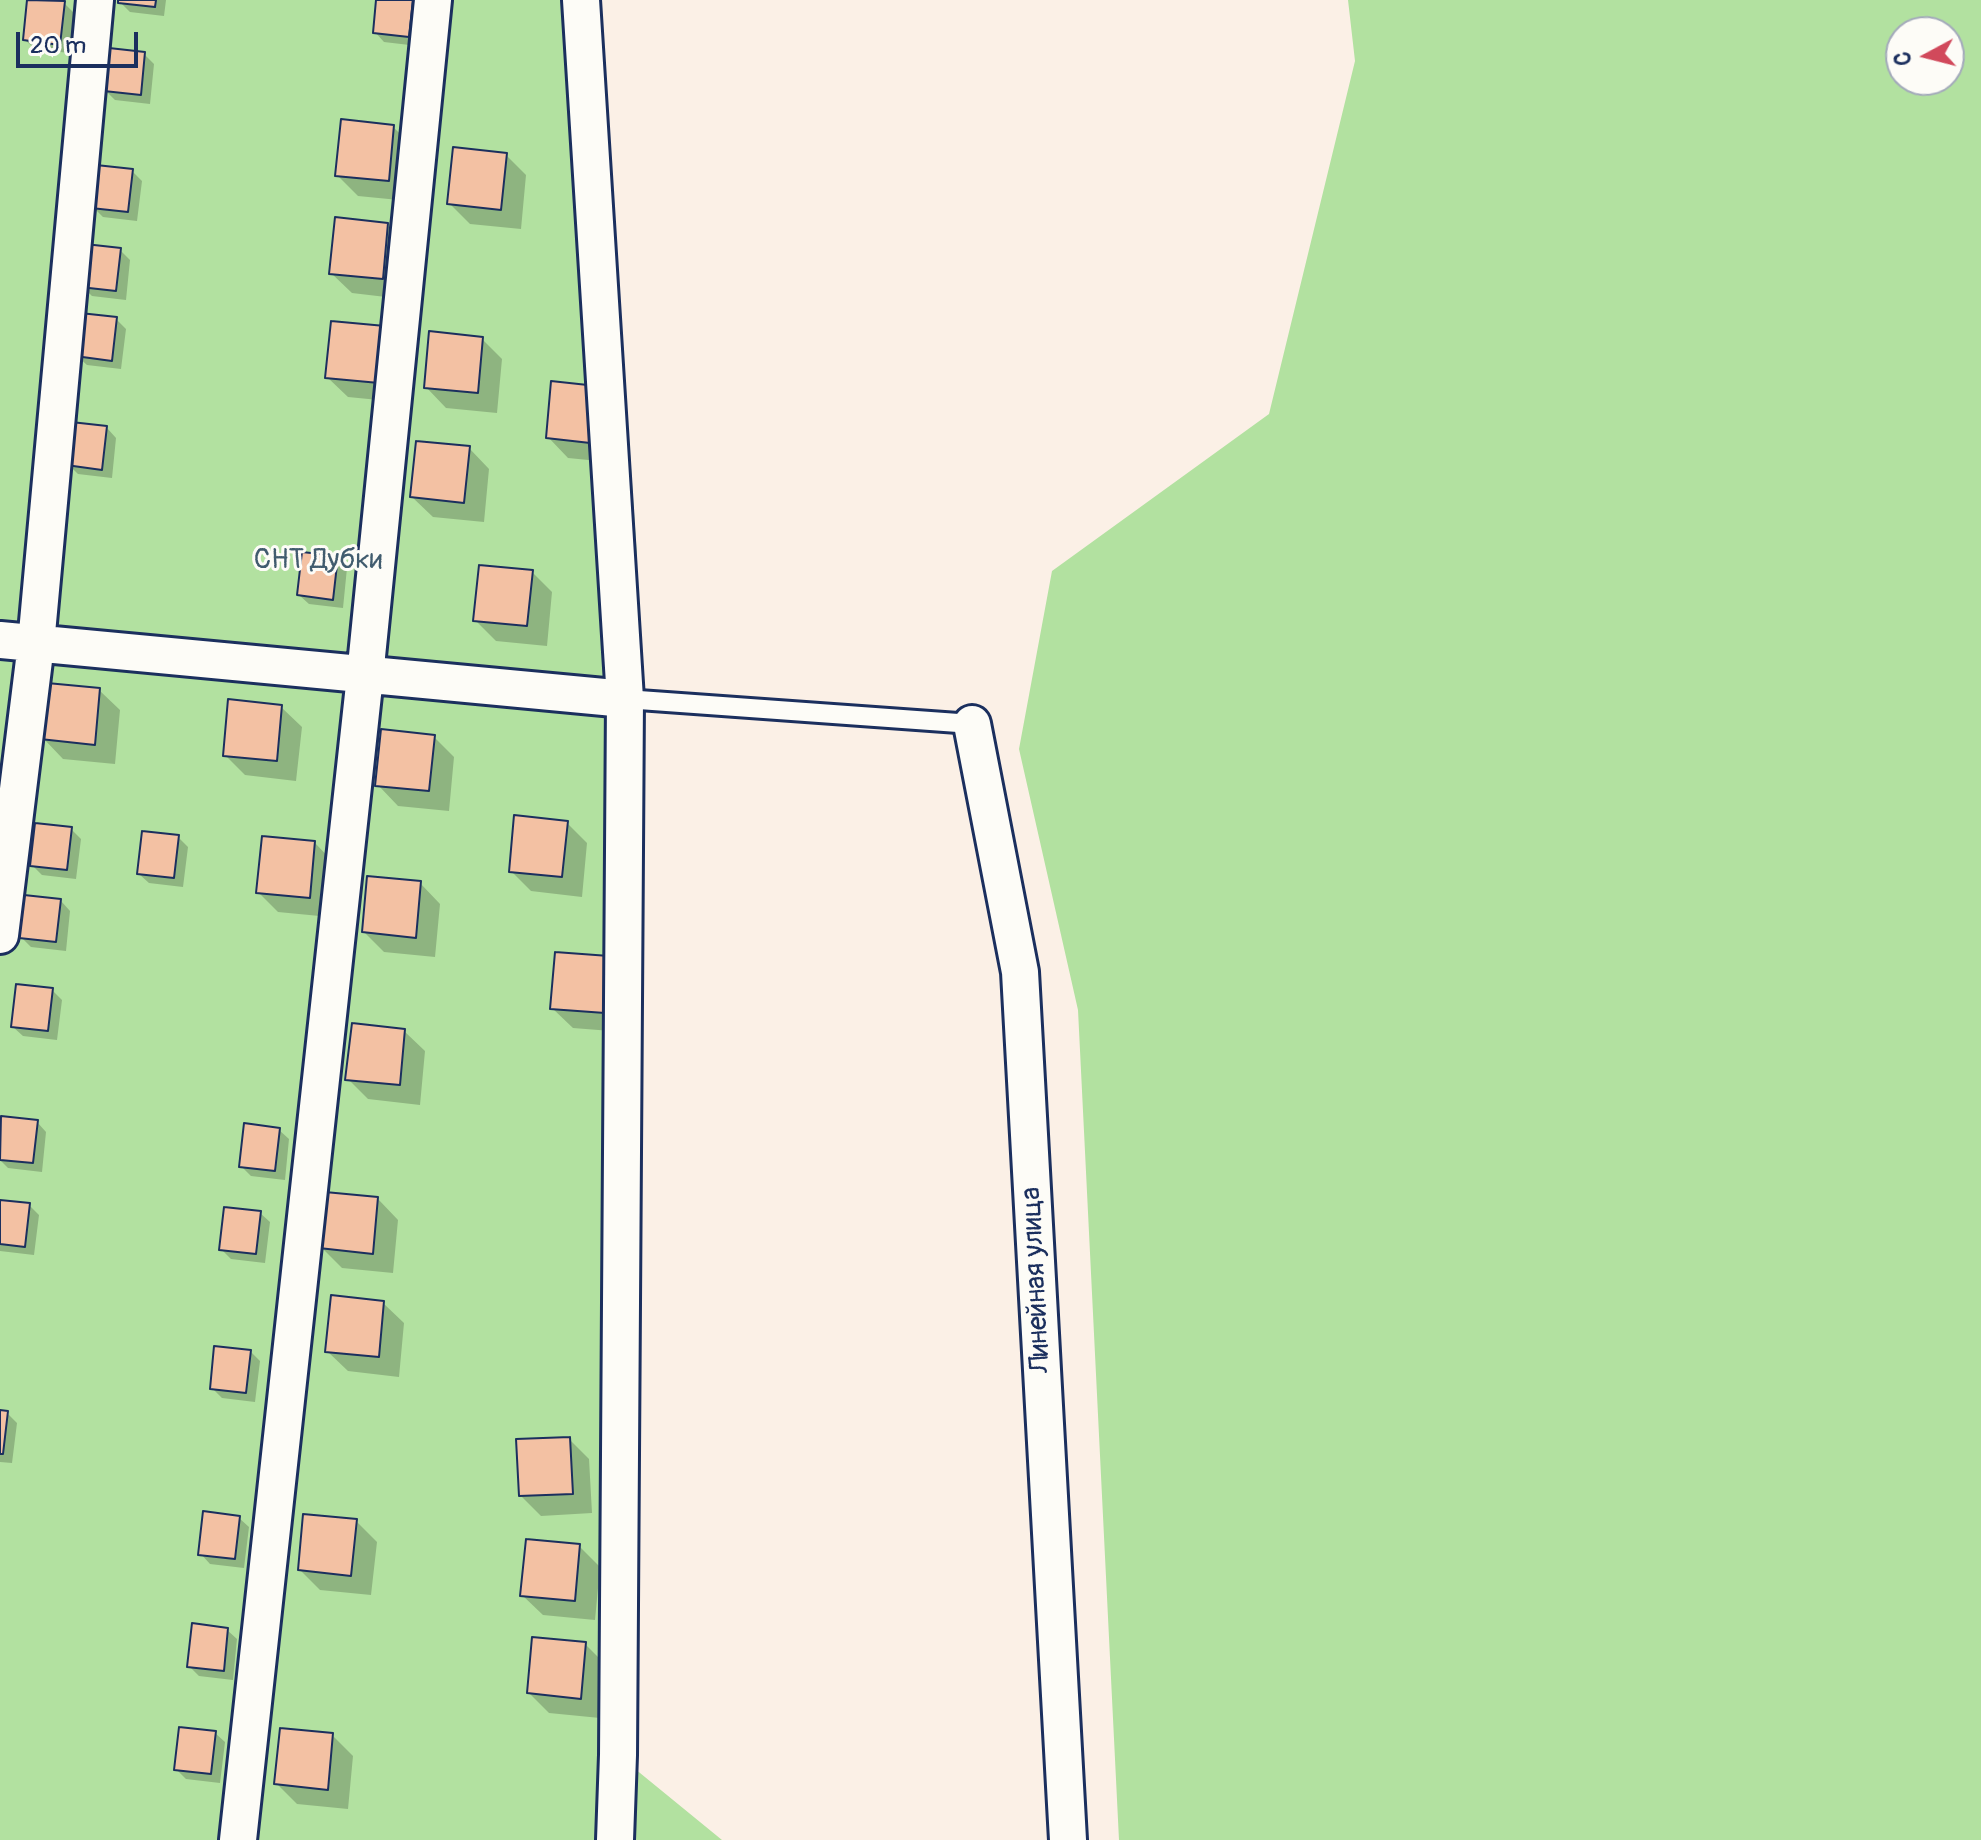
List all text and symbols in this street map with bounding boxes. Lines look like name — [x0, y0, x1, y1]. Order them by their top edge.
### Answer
scale bar — [20, 16, 142, 66]
north arrow — [1885, 16, 1965, 96]
text: 20 m — [30, 31, 86, 60]
text: С — [1888, 50, 1918, 67]
park label: СНТ Дубки — [254, 544, 382, 578]
street label: Линейная улица — [1015, 1186, 1059, 1374]

